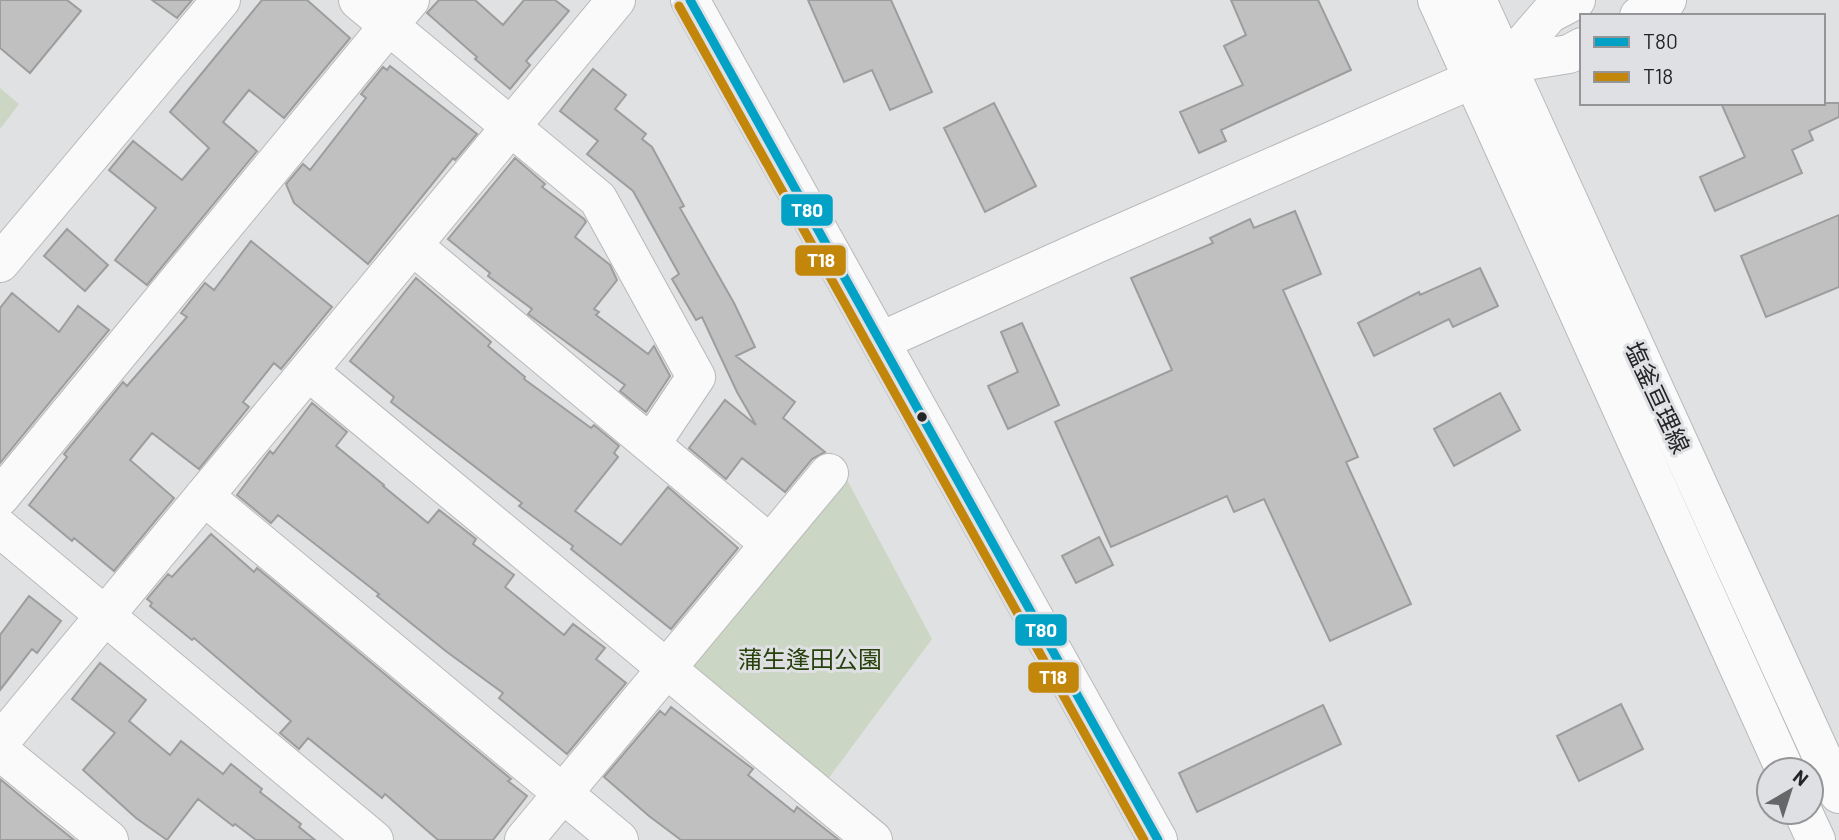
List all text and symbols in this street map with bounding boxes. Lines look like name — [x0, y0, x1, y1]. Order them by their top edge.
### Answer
legend — [1580, 14, 1825, 105]
text: T80 — [1643, 28, 1678, 53]
text: T18 — [1643, 63, 1673, 88]
line badge: T80 — [780, 193, 834, 227]
text: T80 — [791, 198, 823, 221]
line badge: T18 — [794, 244, 847, 277]
text: T18 — [807, 248, 835, 271]
street label: 塩釜亘理線 — [1620, 336, 1696, 458]
unlabelled marker — [915, 410, 929, 424]
line badge: T80 — [1014, 613, 1068, 647]
text: T80 — [1025, 618, 1057, 641]
park label: 蒲生逢田公園 — [738, 644, 882, 673]
line badge: T18 — [1027, 661, 1080, 694]
text: T18 — [1039, 665, 1067, 688]
north arrow — [1755, 756, 1825, 826]
text: N — [1789, 764, 1813, 790]

